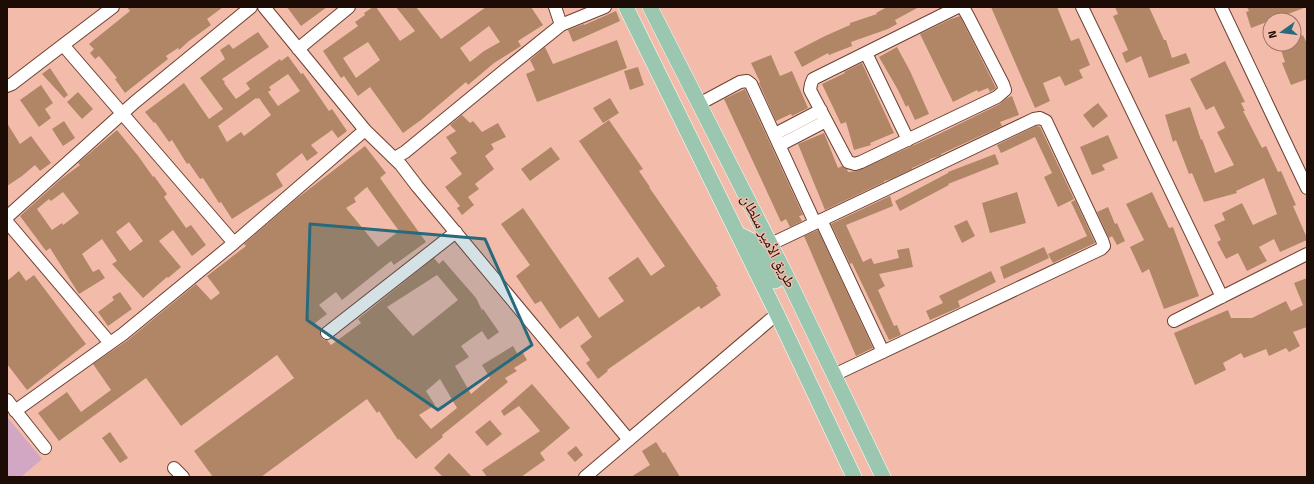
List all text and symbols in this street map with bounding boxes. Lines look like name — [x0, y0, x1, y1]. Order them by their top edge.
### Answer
north arrow — [1262, 12, 1302, 52]
text: N — [1264, 29, 1281, 40]
street label: طريق الأمير سلطان — [735, 190, 803, 292]

